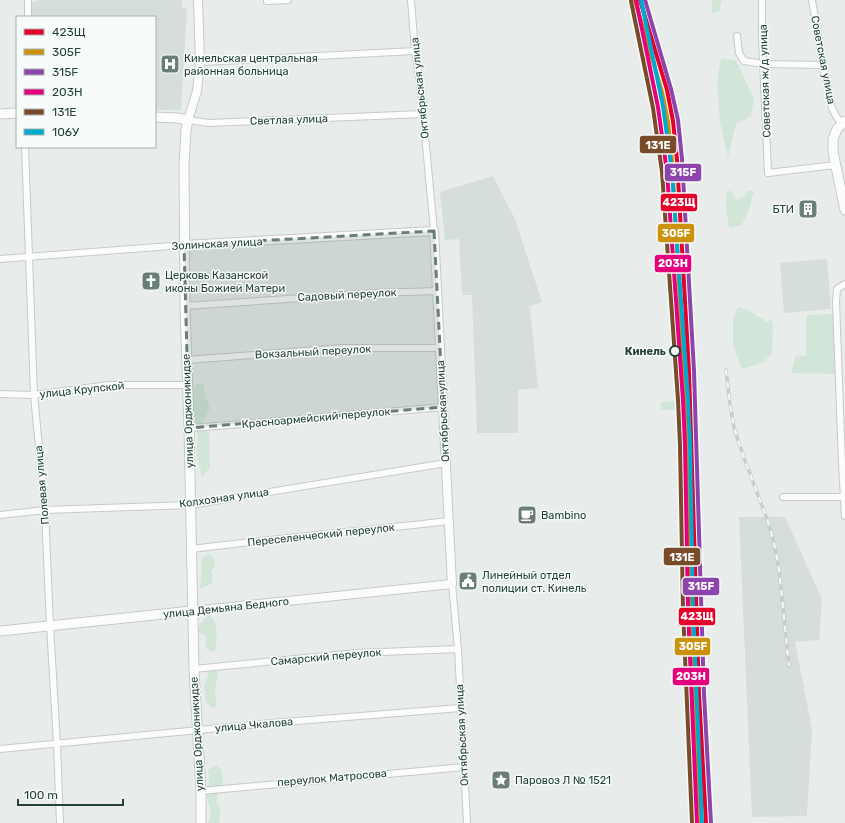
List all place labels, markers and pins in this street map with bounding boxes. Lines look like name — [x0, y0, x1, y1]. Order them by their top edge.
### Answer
place label: Кинельская центральная районная больница — [184, 52, 318, 78]
hospital icon: Кинельская центральная районная больница — [159, 53, 181, 75]
building icon: БТИ — [797, 198, 819, 220]
place label: БТИ — [772, 203, 794, 216]
place label: Церковь Казанской иконы Божией Матери — [165, 269, 285, 295]
church icon: Церковь Казанской иконы Божией Матери — [140, 270, 162, 292]
place label: Кинель — [625, 345, 666, 358]
marker: Кинель — [669, 345, 681, 357]
cafe icon: Bambino — [516, 504, 538, 526]
place label: Bambino — [541, 509, 586, 522]
place label: Линейный отдел полиции ст. Кинель — [482, 569, 587, 595]
public building icon: Линейный отдел полиции ст. Кинель — [457, 570, 479, 592]
place icon: Паровоз Л № 1521 — [490, 769, 512, 791]
place label: Паровоз Л № 1521 — [515, 774, 611, 787]

